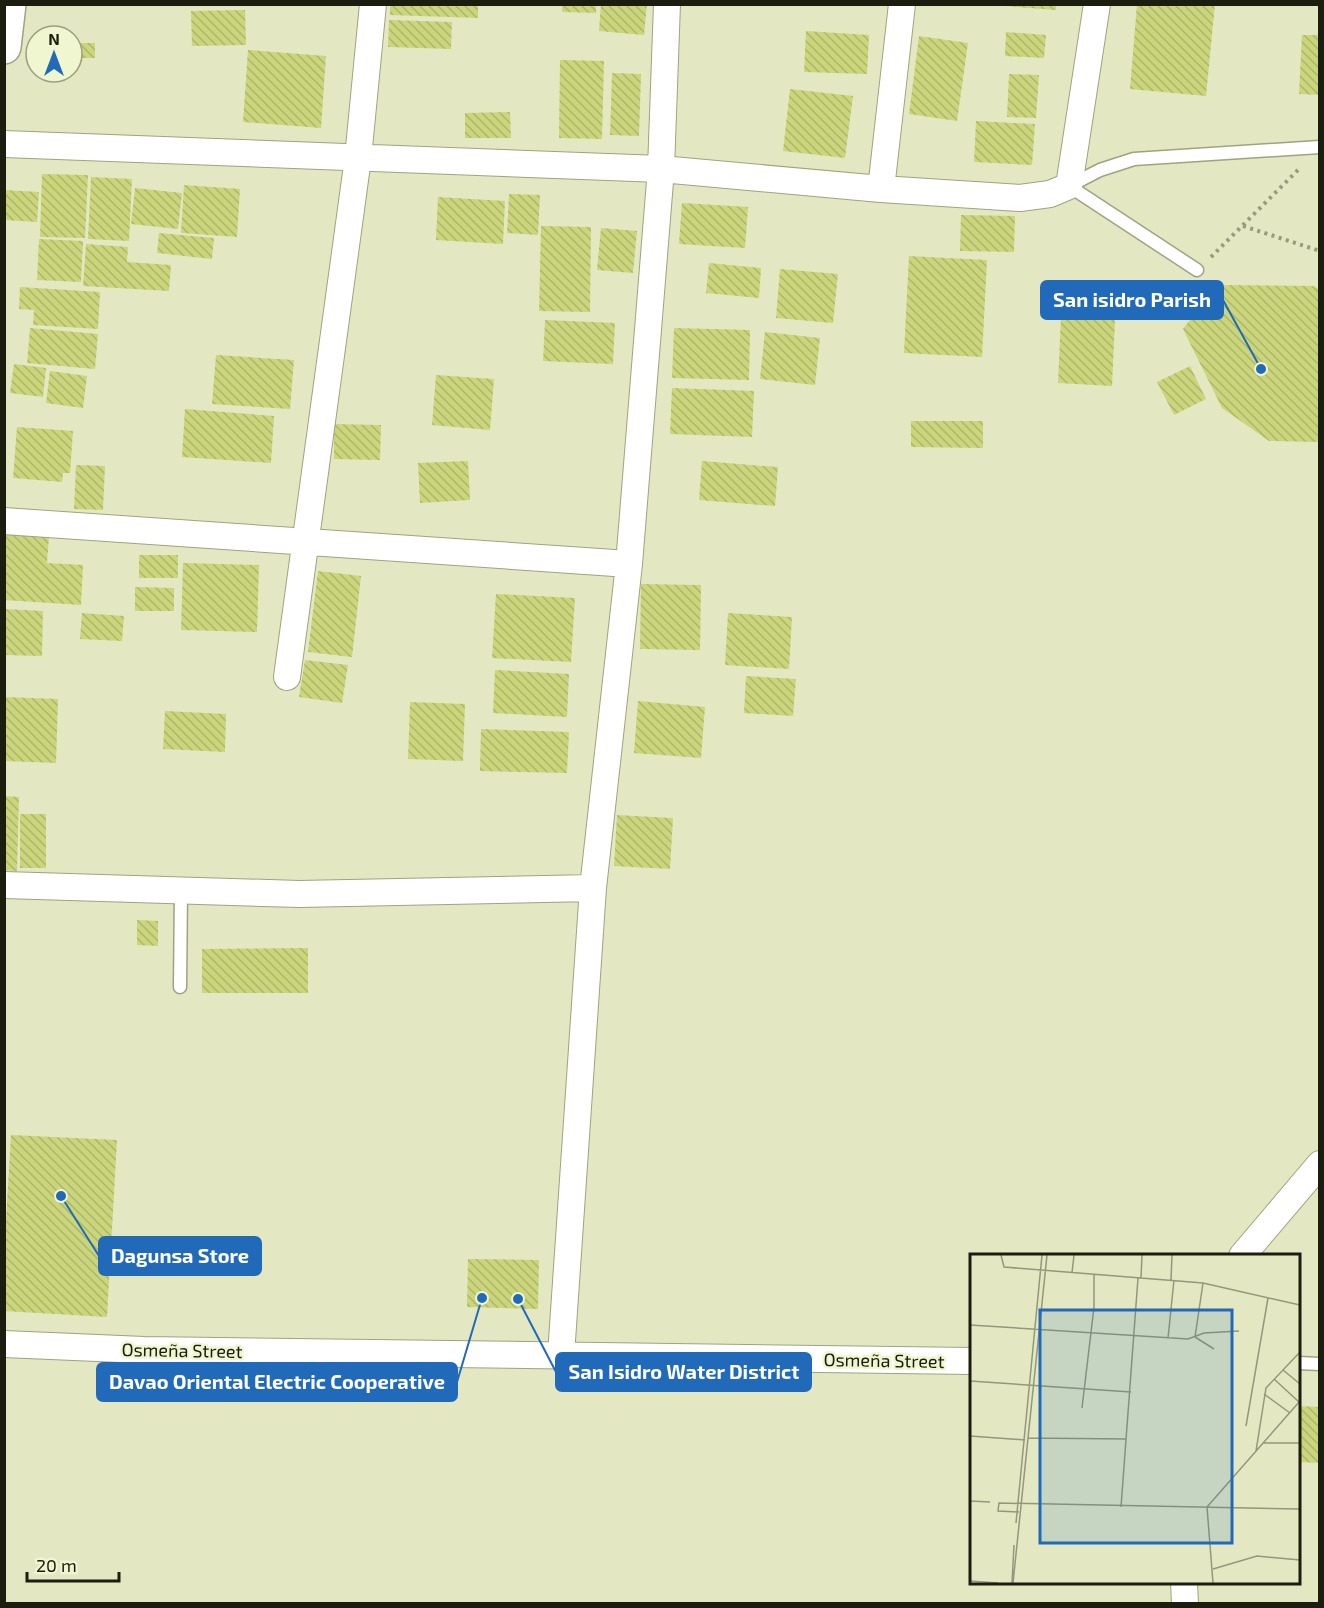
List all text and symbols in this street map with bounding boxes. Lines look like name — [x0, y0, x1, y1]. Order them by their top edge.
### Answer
north arrow — [24, 24, 84, 84]
text: N — [48, 29, 60, 48]
callout: San isidro Parish — [1041, 281, 1223, 319]
text: San isidro Parish — [1053, 287, 1211, 311]
callout: Dagunsa Store — [99, 1237, 261, 1275]
text: Dagunsa Store — [111, 1243, 249, 1267]
inset map — [970, 1254, 1300, 1584]
street label: Osmeña Street — [121, 1338, 243, 1362]
street label: Osmeña Street — [823, 1348, 945, 1372]
callout: San Isidro Water District — [556, 1353, 811, 1391]
text: San Isidro Water District — [569, 1359, 799, 1383]
callout: Davao Oriental Electric Cooperative — [97, 1363, 457, 1401]
text: Davao Oriental Electric Cooperative — [109, 1369, 445, 1393]
scale bar — [27, 1545, 118, 1583]
text: 20 m — [36, 1554, 77, 1576]

